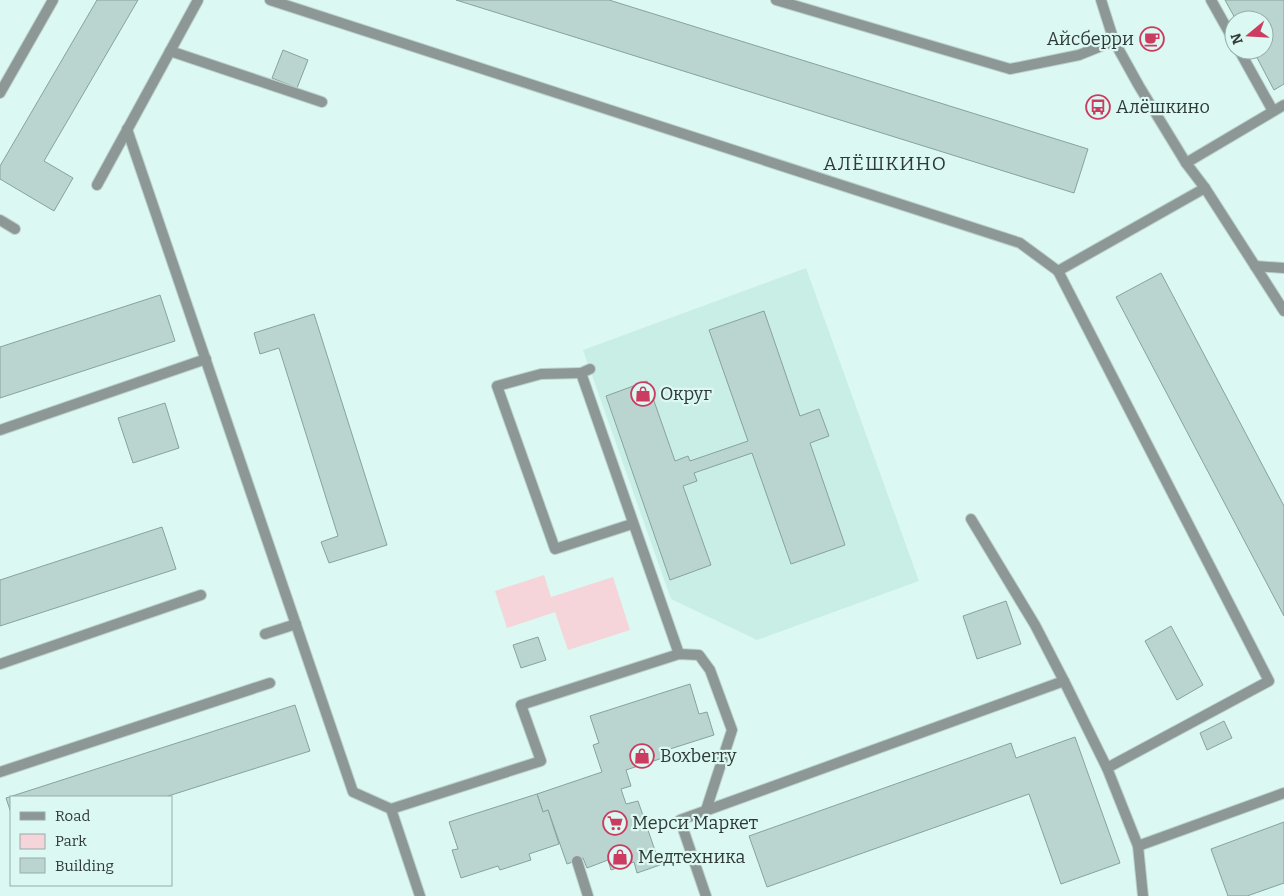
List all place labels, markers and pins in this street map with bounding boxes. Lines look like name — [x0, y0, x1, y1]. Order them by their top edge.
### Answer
cafe icon: Айсберри — [1139, 26, 1165, 52]
place label: Айсберри — [1047, 28, 1134, 50]
bus stop icon: Алёшкино — [1085, 94, 1111, 120]
place label: Алёшкино — [1116, 96, 1210, 118]
shop icon: Округ — [630, 381, 656, 407]
place label: Округ — [660, 383, 712, 405]
shop icon: Boxberry — [629, 743, 655, 769]
place label: Boxberry — [660, 745, 737, 767]
supermarket icon: Мерси Маркет — [602, 810, 628, 836]
place label: Мерси Маркет — [632, 812, 758, 834]
shop icon: Медтехника — [607, 844, 633, 870]
place label: Медтехника — [638, 846, 745, 868]

